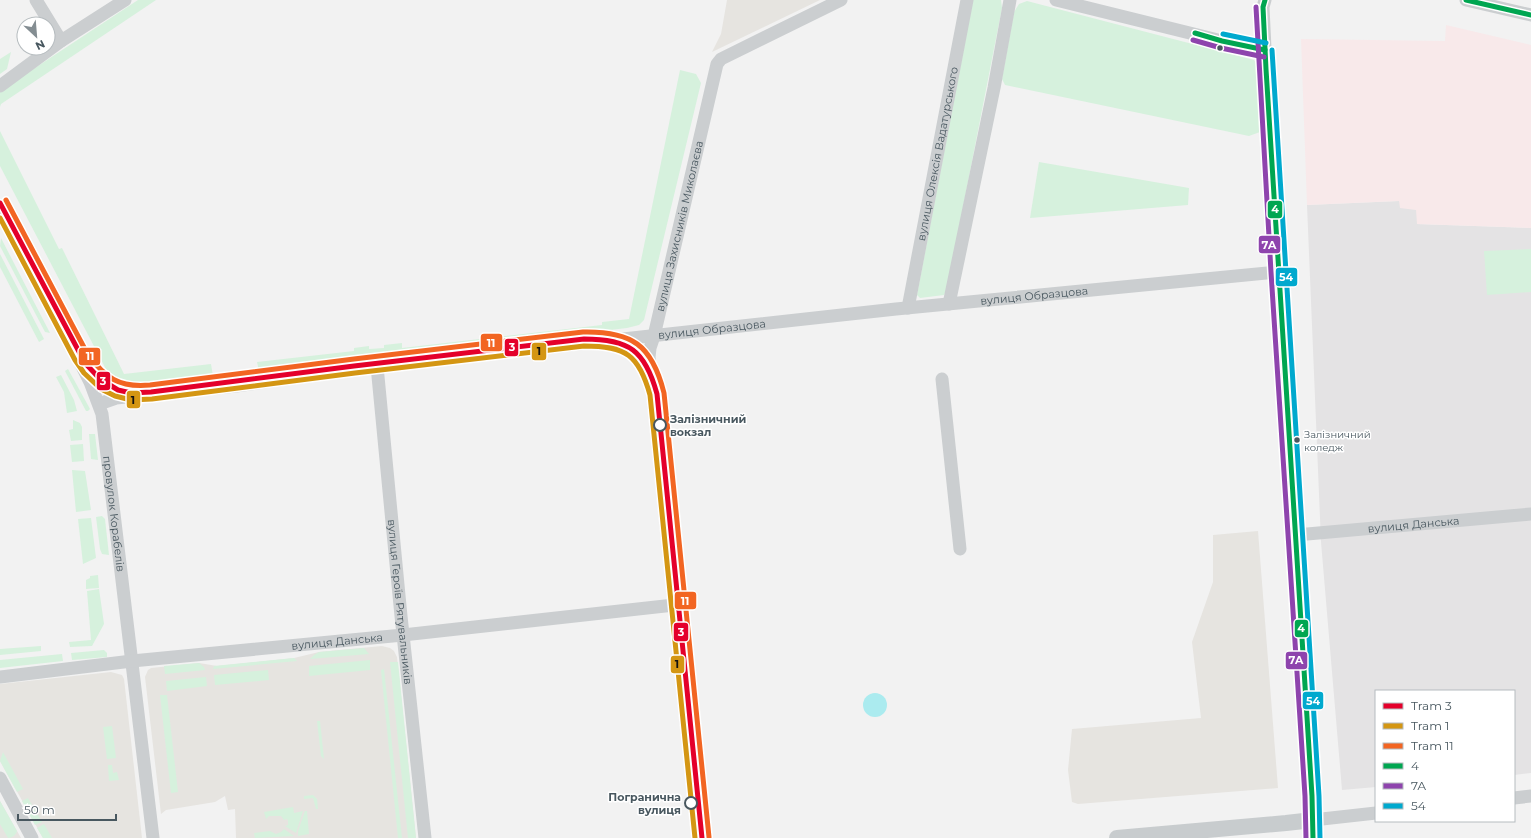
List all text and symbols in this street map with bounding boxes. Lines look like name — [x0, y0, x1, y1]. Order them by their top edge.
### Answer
north arrow — [16, 16, 56, 56]
text: N — [33, 37, 47, 53]
unlabelled marker — [1215, 43, 1225, 53]
street label: вулиця Олексія Вадатурського — [914, 66, 961, 242]
street label: вулиця Захисників Миколаєва — [653, 139, 706, 313]
line badge: 4 — [1267, 200, 1283, 219]
text: 4 — [1271, 202, 1279, 216]
line badge: 7А — [1258, 235, 1281, 254]
text: 7А — [1262, 238, 1277, 252]
line badge: 54 — [1275, 267, 1298, 287]
text: 54 — [1279, 270, 1293, 284]
street label: вулиця Образцова — [980, 283, 1089, 308]
street label: вулиця Образцова — [657, 316, 767, 342]
line badge: 11 — [480, 333, 503, 352]
text: 11 — [487, 336, 495, 350]
line badge: 3 — [504, 338, 519, 357]
text: 3 — [508, 340, 516, 354]
line badge: 1 — [531, 342, 547, 361]
text: 1 — [537, 344, 541, 358]
line badge: 11 — [78, 347, 101, 366]
text: 11 — [86, 349, 94, 363]
line badge: 3 — [96, 371, 111, 391]
text: 3 — [99, 374, 107, 388]
line badge: 1 — [126, 390, 141, 409]
text: 1 — [131, 393, 135, 407]
place label: Залізничний вокзал — [669, 412, 746, 439]
marker: Залізничний вокзал — [653, 418, 667, 432]
place label: Залізничний коледж — [1304, 428, 1371, 454]
marker: Залізничний коледж — [1292, 435, 1302, 445]
street label: провулок Корабелів — [100, 455, 128, 573]
street label: вулиця Данська — [1367, 513, 1460, 536]
street label: вулиця Героїв Рятувальників — [385, 519, 415, 685]
line badge: 11 — [674, 591, 697, 610]
text: 11 — [681, 594, 689, 608]
line badge: 4 — [1294, 619, 1309, 638]
text: 4 — [1297, 621, 1305, 635]
line badge: 3 — [673, 622, 689, 642]
text: 3 — [677, 625, 685, 639]
street label: вулиця Данська — [291, 630, 384, 653]
line badge: 7А — [1285, 651, 1308, 670]
text: 7А — [1289, 653, 1304, 667]
line badge: 1 — [670, 655, 685, 674]
text: 1 — [675, 657, 679, 671]
legend — [1375, 690, 1515, 822]
line badge: 54 — [1302, 691, 1324, 710]
text: 54 — [1306, 694, 1320, 708]
text: Tram 3 — [1411, 698, 1452, 713]
text: Tram 1 — [1411, 718, 1449, 733]
text: Tram 11 — [1411, 738, 1454, 753]
text: 4 — [1411, 758, 1419, 773]
text: 7А — [1411, 778, 1426, 793]
place label: Погранична вулиця — [608, 790, 681, 817]
scale bar — [18, 796, 116, 822]
marker: Погранична вулиця — [684, 796, 698, 810]
text: 54 — [1411, 798, 1426, 813]
text: 50 m — [24, 802, 55, 817]

